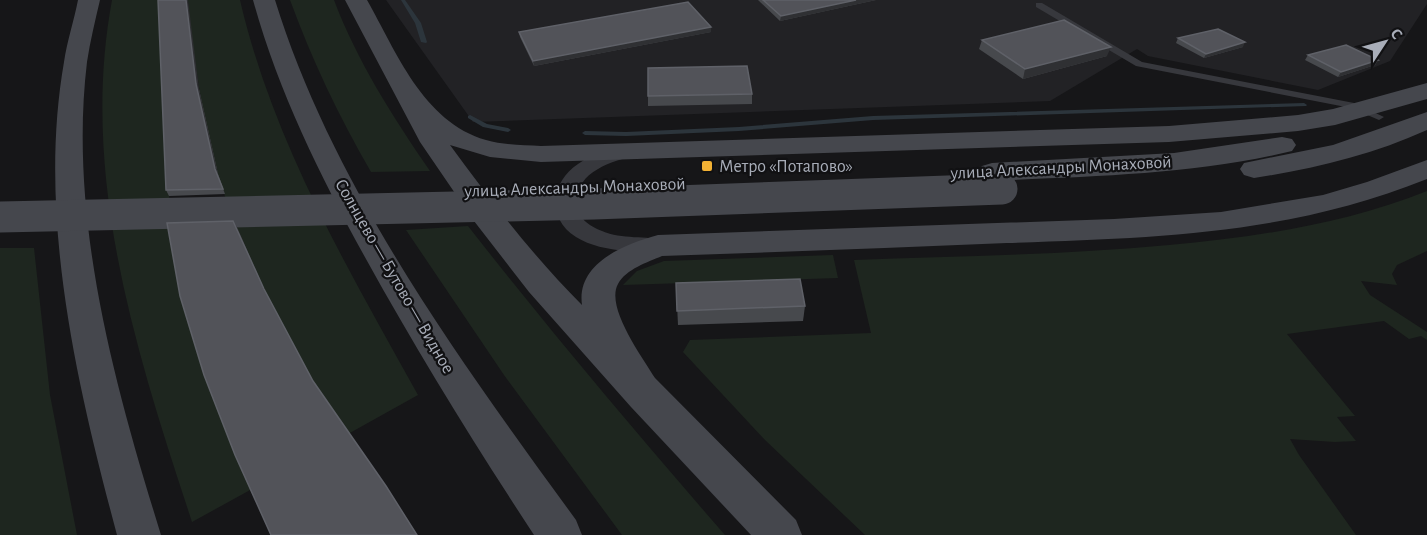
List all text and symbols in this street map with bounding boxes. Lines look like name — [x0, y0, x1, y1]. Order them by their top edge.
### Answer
north arrow — [1355, 12, 1415, 72]
text: С — [1387, 25, 1405, 42]
street label: улица Александры Монаховой — [949, 153, 1172, 183]
place label: Метро «Потапово» — [719, 158, 853, 176]
marker: Метро «Потапово» — [700, 159, 714, 173]
street label: улица Александры Монаховой — [463, 175, 686, 201]
street label: Солнцево — Бутово — Видное — [331, 176, 457, 377]

